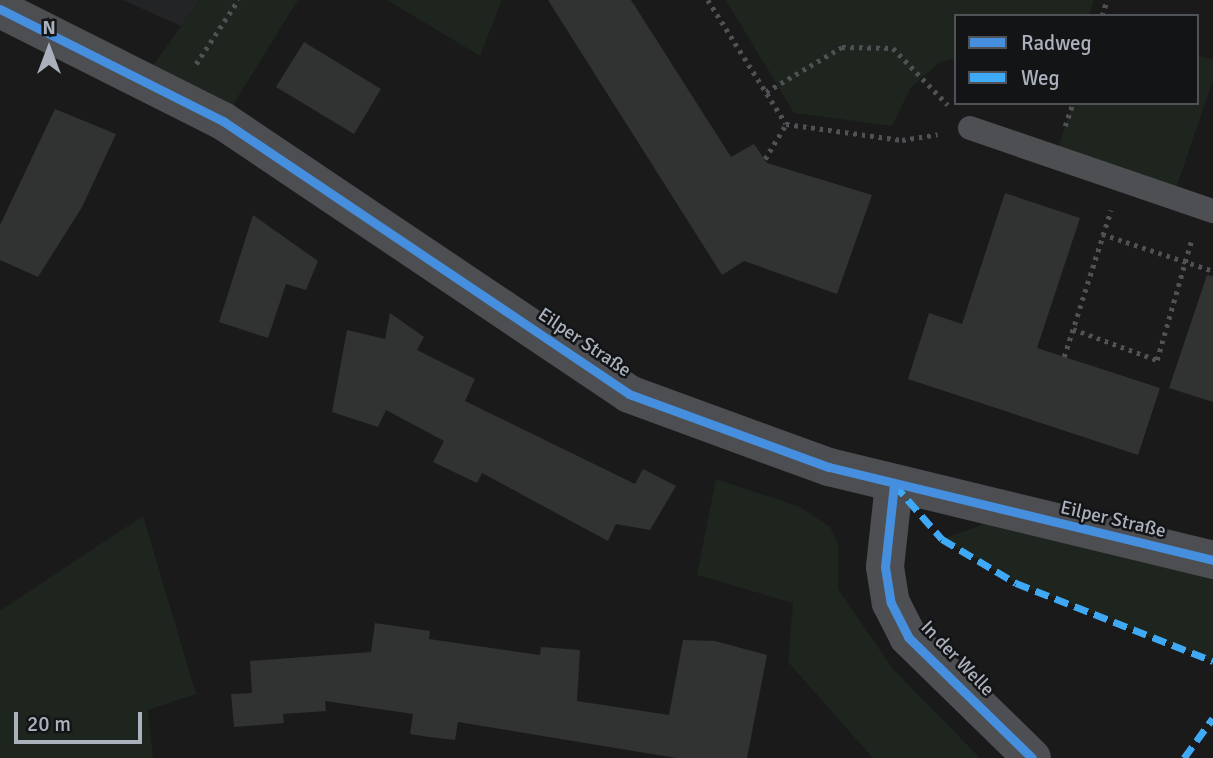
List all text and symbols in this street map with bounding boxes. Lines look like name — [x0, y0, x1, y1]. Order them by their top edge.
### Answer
north arrow — [14, 14, 84, 84]
legend — [954, 14, 1199, 105]
text: N — [42, 16, 56, 40]
text: Radweg — [1021, 30, 1092, 56]
text: Weg — [1021, 65, 1060, 91]
street label: Eilper Straße — [533, 304, 635, 382]
street label: Eilper Straße — [1058, 497, 1168, 543]
street label: In der Welle — [915, 617, 999, 701]
scale bar — [18, 698, 145, 742]
text: 20 m — [27, 711, 71, 737]

